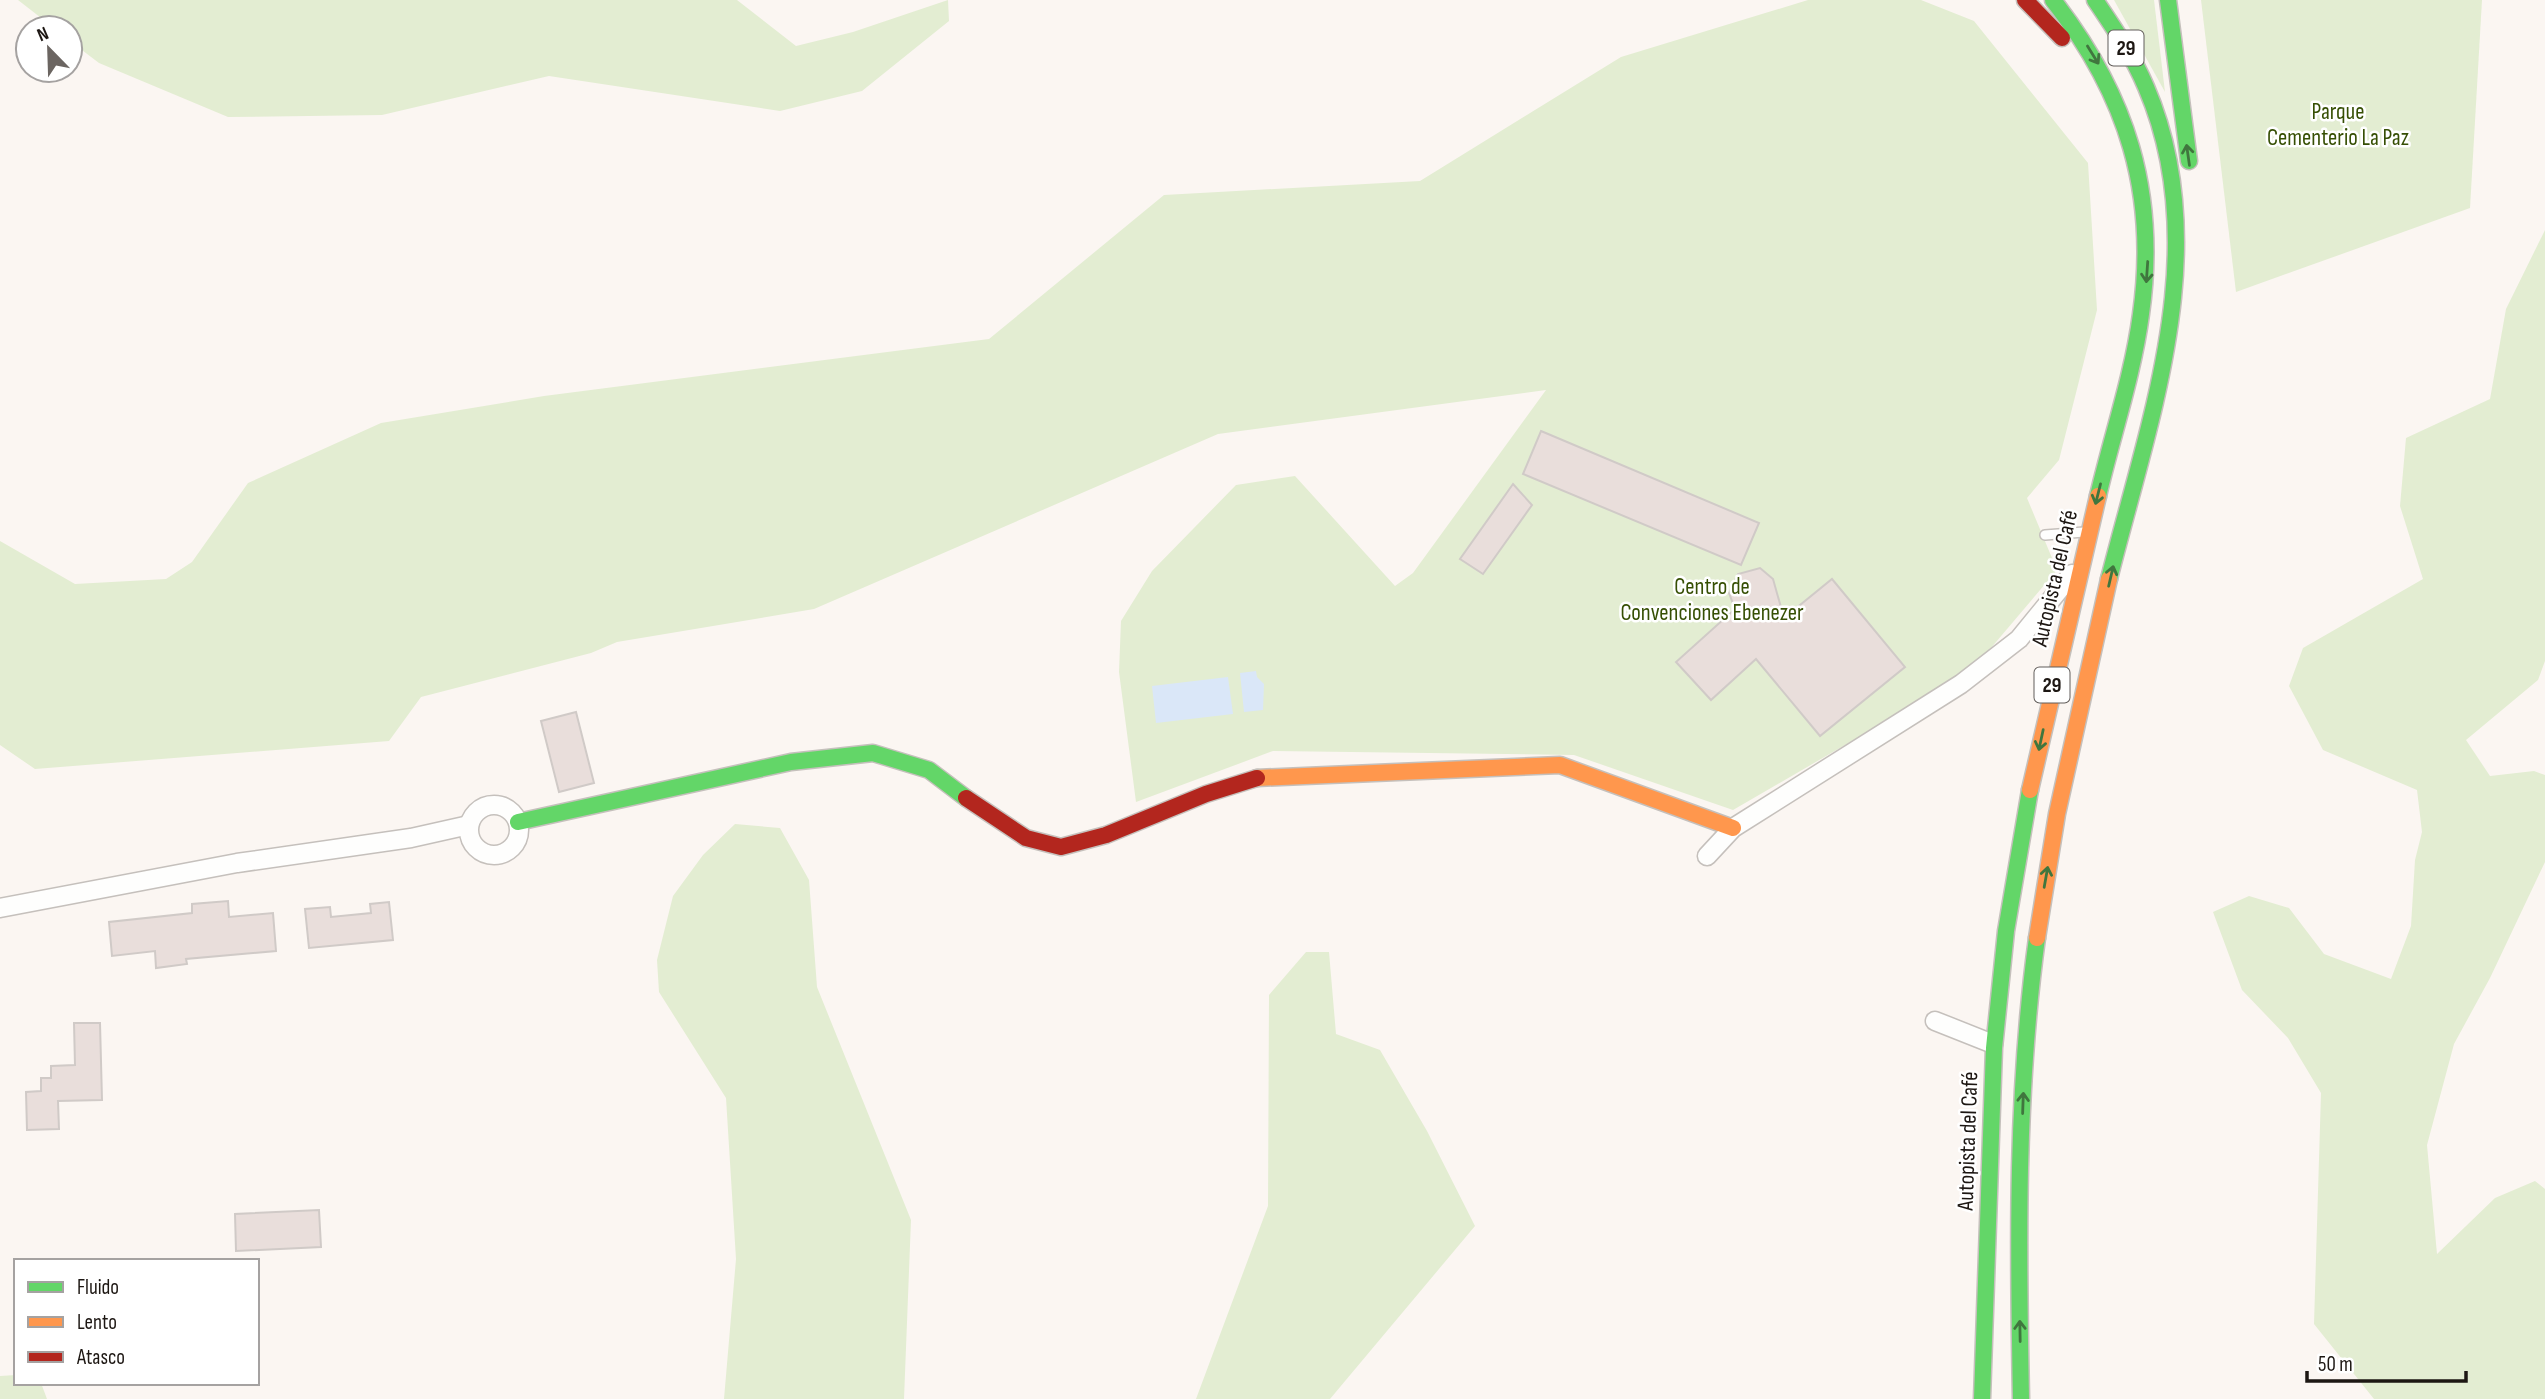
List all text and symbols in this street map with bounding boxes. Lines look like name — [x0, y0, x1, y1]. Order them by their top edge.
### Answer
north arrow — [14, 14, 84, 84]
text: N — [34, 22, 52, 47]
road number: 29 — [2108, 30, 2144, 66]
one-way arrow — [2086, 45, 2100, 65]
park label: Parque Cementerio La Paz — [2267, 98, 2409, 152]
one-way arrow — [2181, 144, 2194, 167]
one-way arrow — [2140, 261, 2153, 283]
one-way arrow — [2091, 482, 2104, 505]
street label: Autopista del Café — [2025, 507, 2084, 650]
one-way arrow — [2105, 565, 2118, 588]
park label: Centro de Convenciones Ebenezer — [1620, 573, 1804, 627]
road number: 29 — [2035, 668, 2070, 702]
one-way arrow — [2033, 728, 2047, 751]
one-way arrow — [2040, 866, 2054, 889]
street label: Autopista del Café — [1952, 1071, 1984, 1212]
one-way arrow — [2017, 1092, 2030, 1115]
legend — [14, 1259, 259, 1385]
text: Fluido — [77, 1275, 119, 1300]
text: Lento — [77, 1310, 117, 1335]
one-way arrow — [2013, 1320, 2026, 1343]
scale bar — [2307, 1340, 2466, 1384]
text: Atasco — [76, 1345, 125, 1370]
text: 50 m — [2318, 1352, 2353, 1377]

